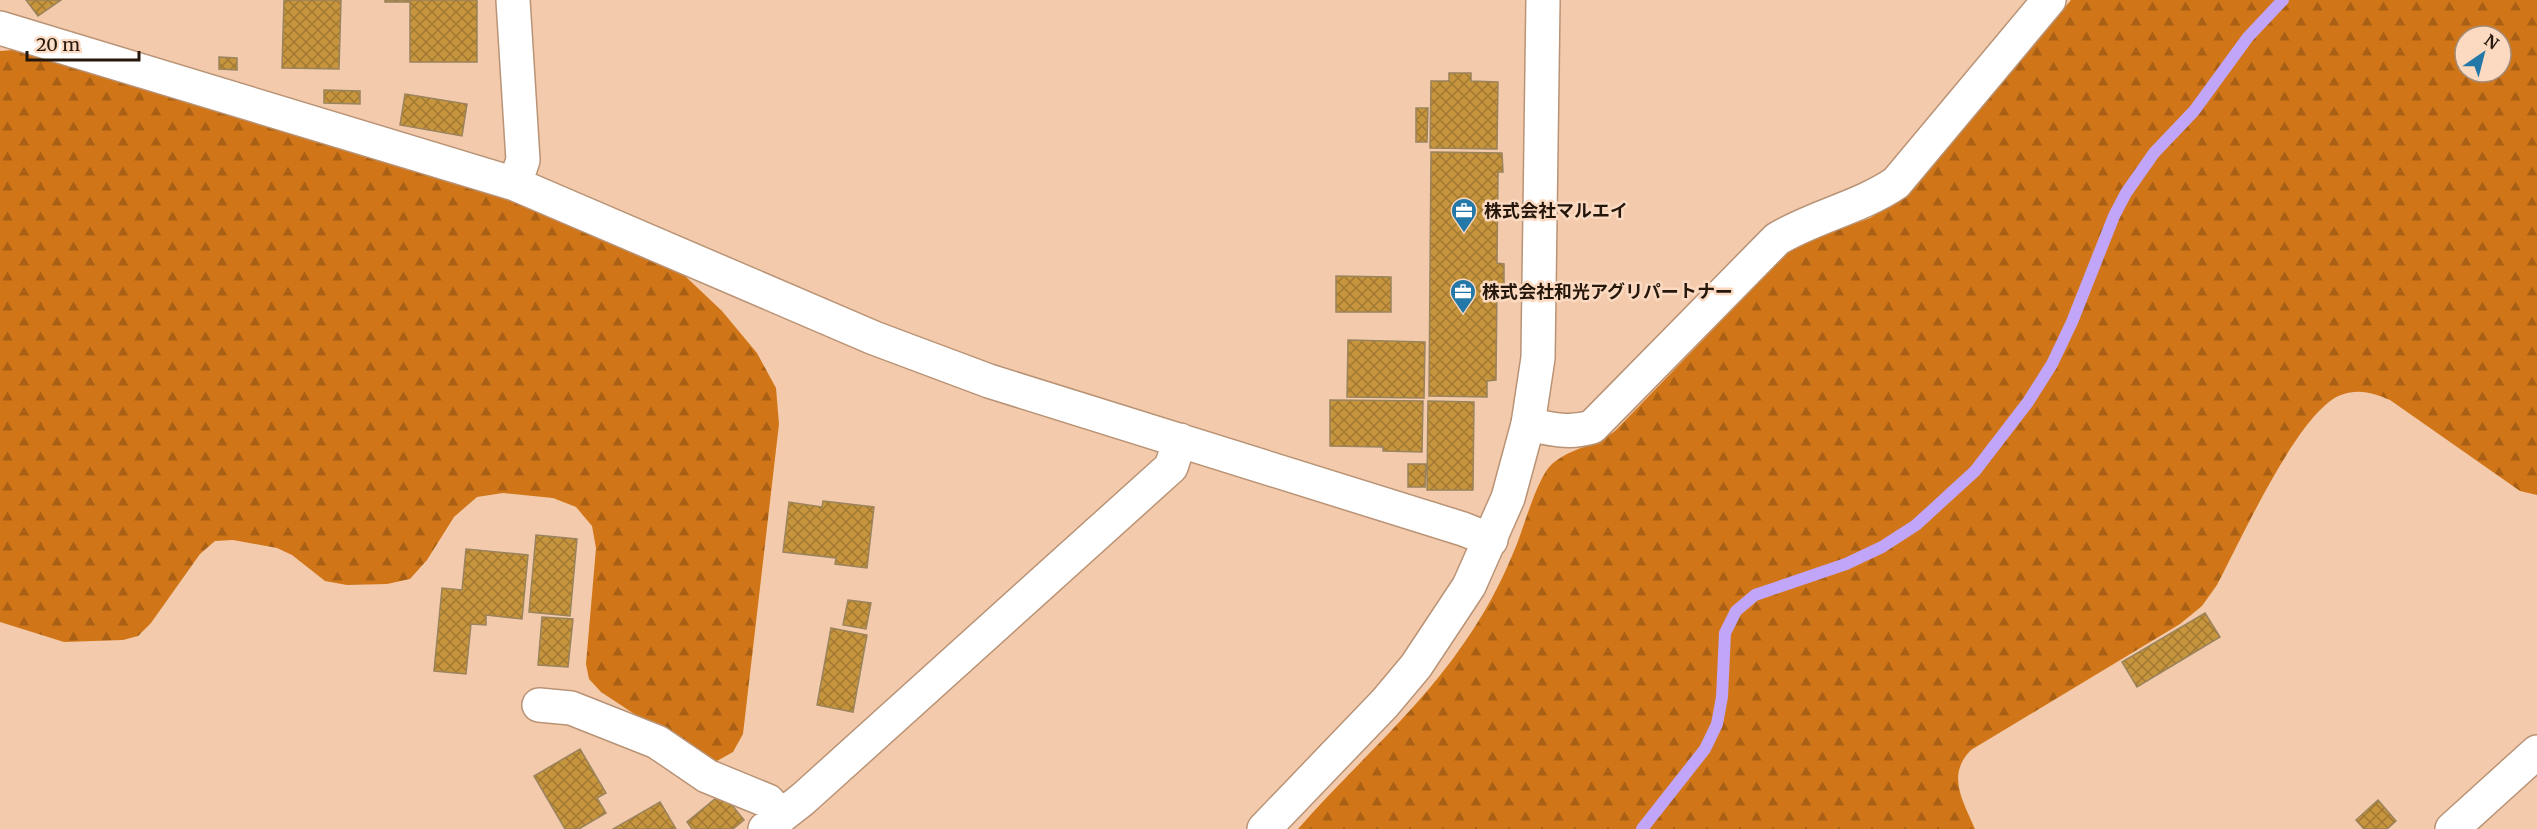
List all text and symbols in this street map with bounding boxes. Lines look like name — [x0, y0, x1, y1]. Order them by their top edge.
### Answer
scale bar — [27, 24, 140, 62]
north arrow — [2453, 24, 2513, 84]
text: N — [2481, 30, 2503, 54]
text: 20 m — [36, 33, 80, 56]
office icon: 株式会社マルエイ — [1449, 196, 1479, 234]
place label: 株式会社マルエイ — [1484, 199, 1628, 222]
office icon: 株式会社和光アグリパートナー — [1448, 277, 1478, 315]
place label: 株式会社和光アグリパートナー — [1482, 280, 1733, 303]

